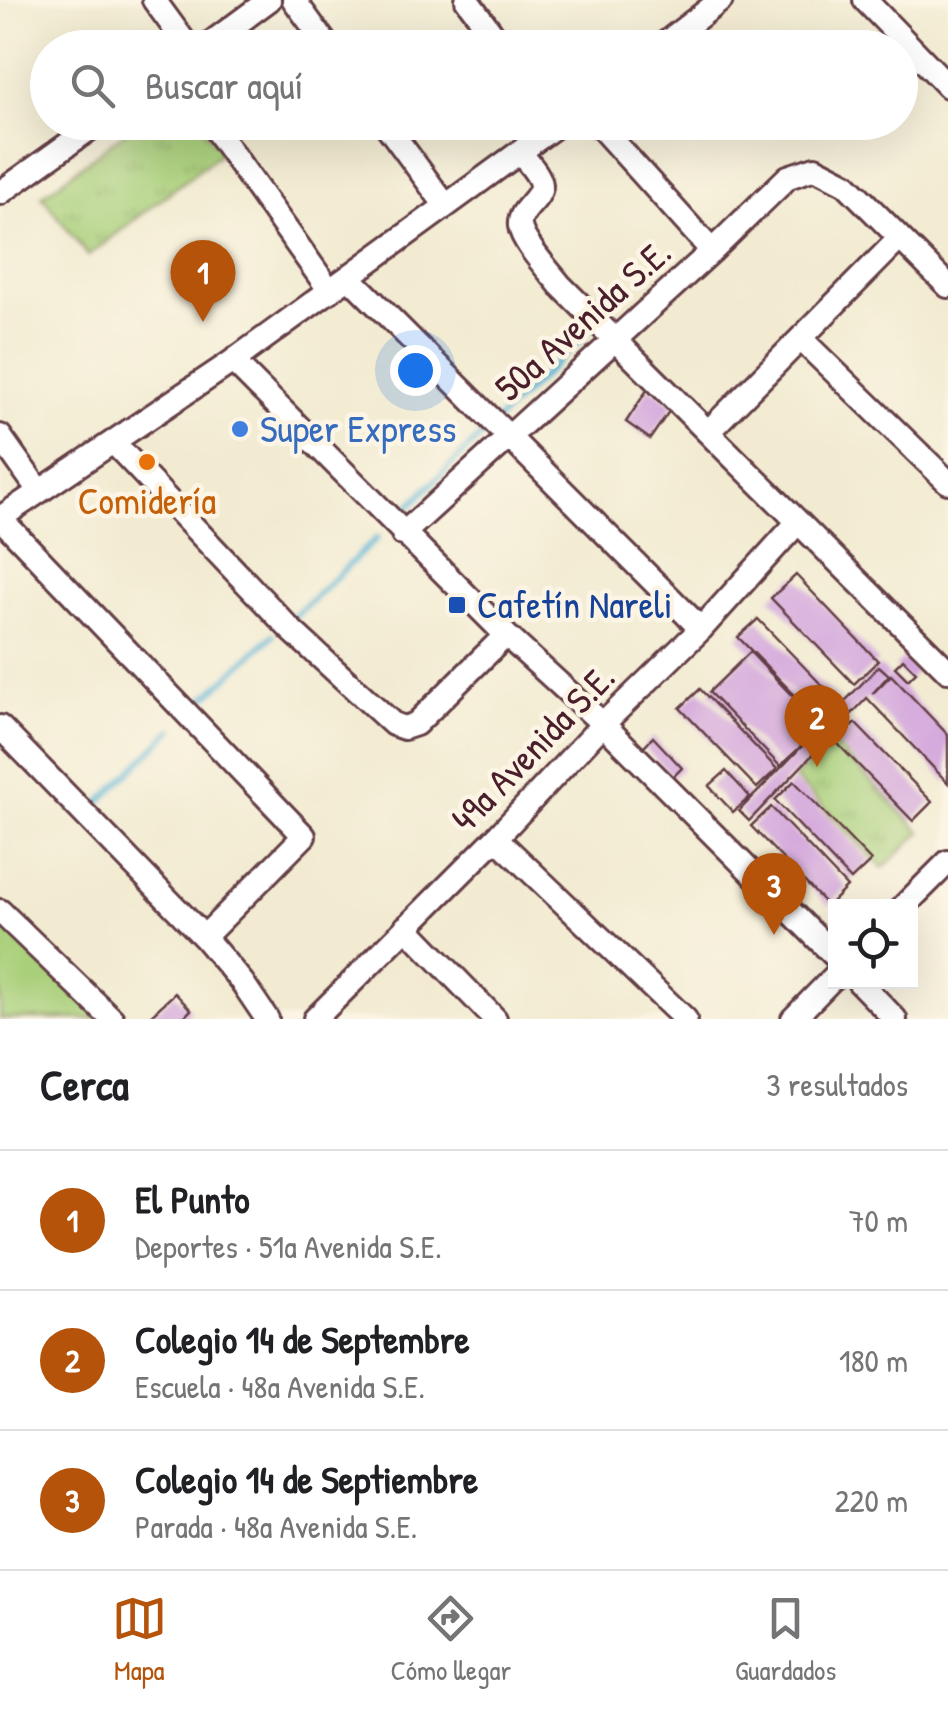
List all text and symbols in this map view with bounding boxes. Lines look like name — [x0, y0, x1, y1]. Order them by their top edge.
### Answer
search box — [30, 30, 918, 140]
icon: search — [65, 58, 120, 113]
text: Buscar aquí — [145, 59, 303, 111]
street label: 50a Avenida S.E. — [483, 226, 682, 412]
pin: 1 — [170, 240, 236, 322]
your location — [390, 345, 441, 396]
place label: Super Express — [260, 402, 457, 454]
marker: Super Express — [229, 418, 251, 440]
marker: Comidería — [136, 451, 158, 473]
place label: Comidería — [78, 474, 216, 526]
place label: Cafetín Nareli — [477, 578, 672, 630]
marker: Cafetín Nareli — [446, 594, 468, 616]
street label: 49a Avenida S.E. — [439, 652, 626, 843]
pin: 2 — [784, 684, 850, 767]
pin: 3 — [742, 852, 806, 935]
map controls — [828, 899, 918, 989]
button: locate — [828, 899, 918, 989]
text: Cerca — [40, 1056, 129, 1113]
text: 3 resultados — [766, 1063, 908, 1106]
text: El Punto — [135, 1173, 250, 1225]
text: 1 — [67, 1199, 78, 1242]
text: 70 m — [849, 1199, 908, 1242]
text: Deportes · 51a Avenida S.E. — [135, 1225, 442, 1268]
text: Colegio 14 de Septembre — [135, 1313, 470, 1365]
text: 2 — [65, 1339, 80, 1382]
text: 180 m — [839, 1339, 908, 1382]
text: Escuela · 48a Avenida S.E. — [135, 1365, 425, 1408]
text: Colegio 14 de Septiembre — [135, 1453, 478, 1505]
text: 3 — [65, 1479, 80, 1522]
text: 220 m — [835, 1479, 908, 1522]
text: Parada · 48a Avenida S.E. — [135, 1505, 417, 1548]
tab: Mapa — [112, 1591, 167, 1689]
tab: Cómo llegar — [390, 1591, 511, 1689]
tab: Guardados — [735, 1591, 836, 1689]

